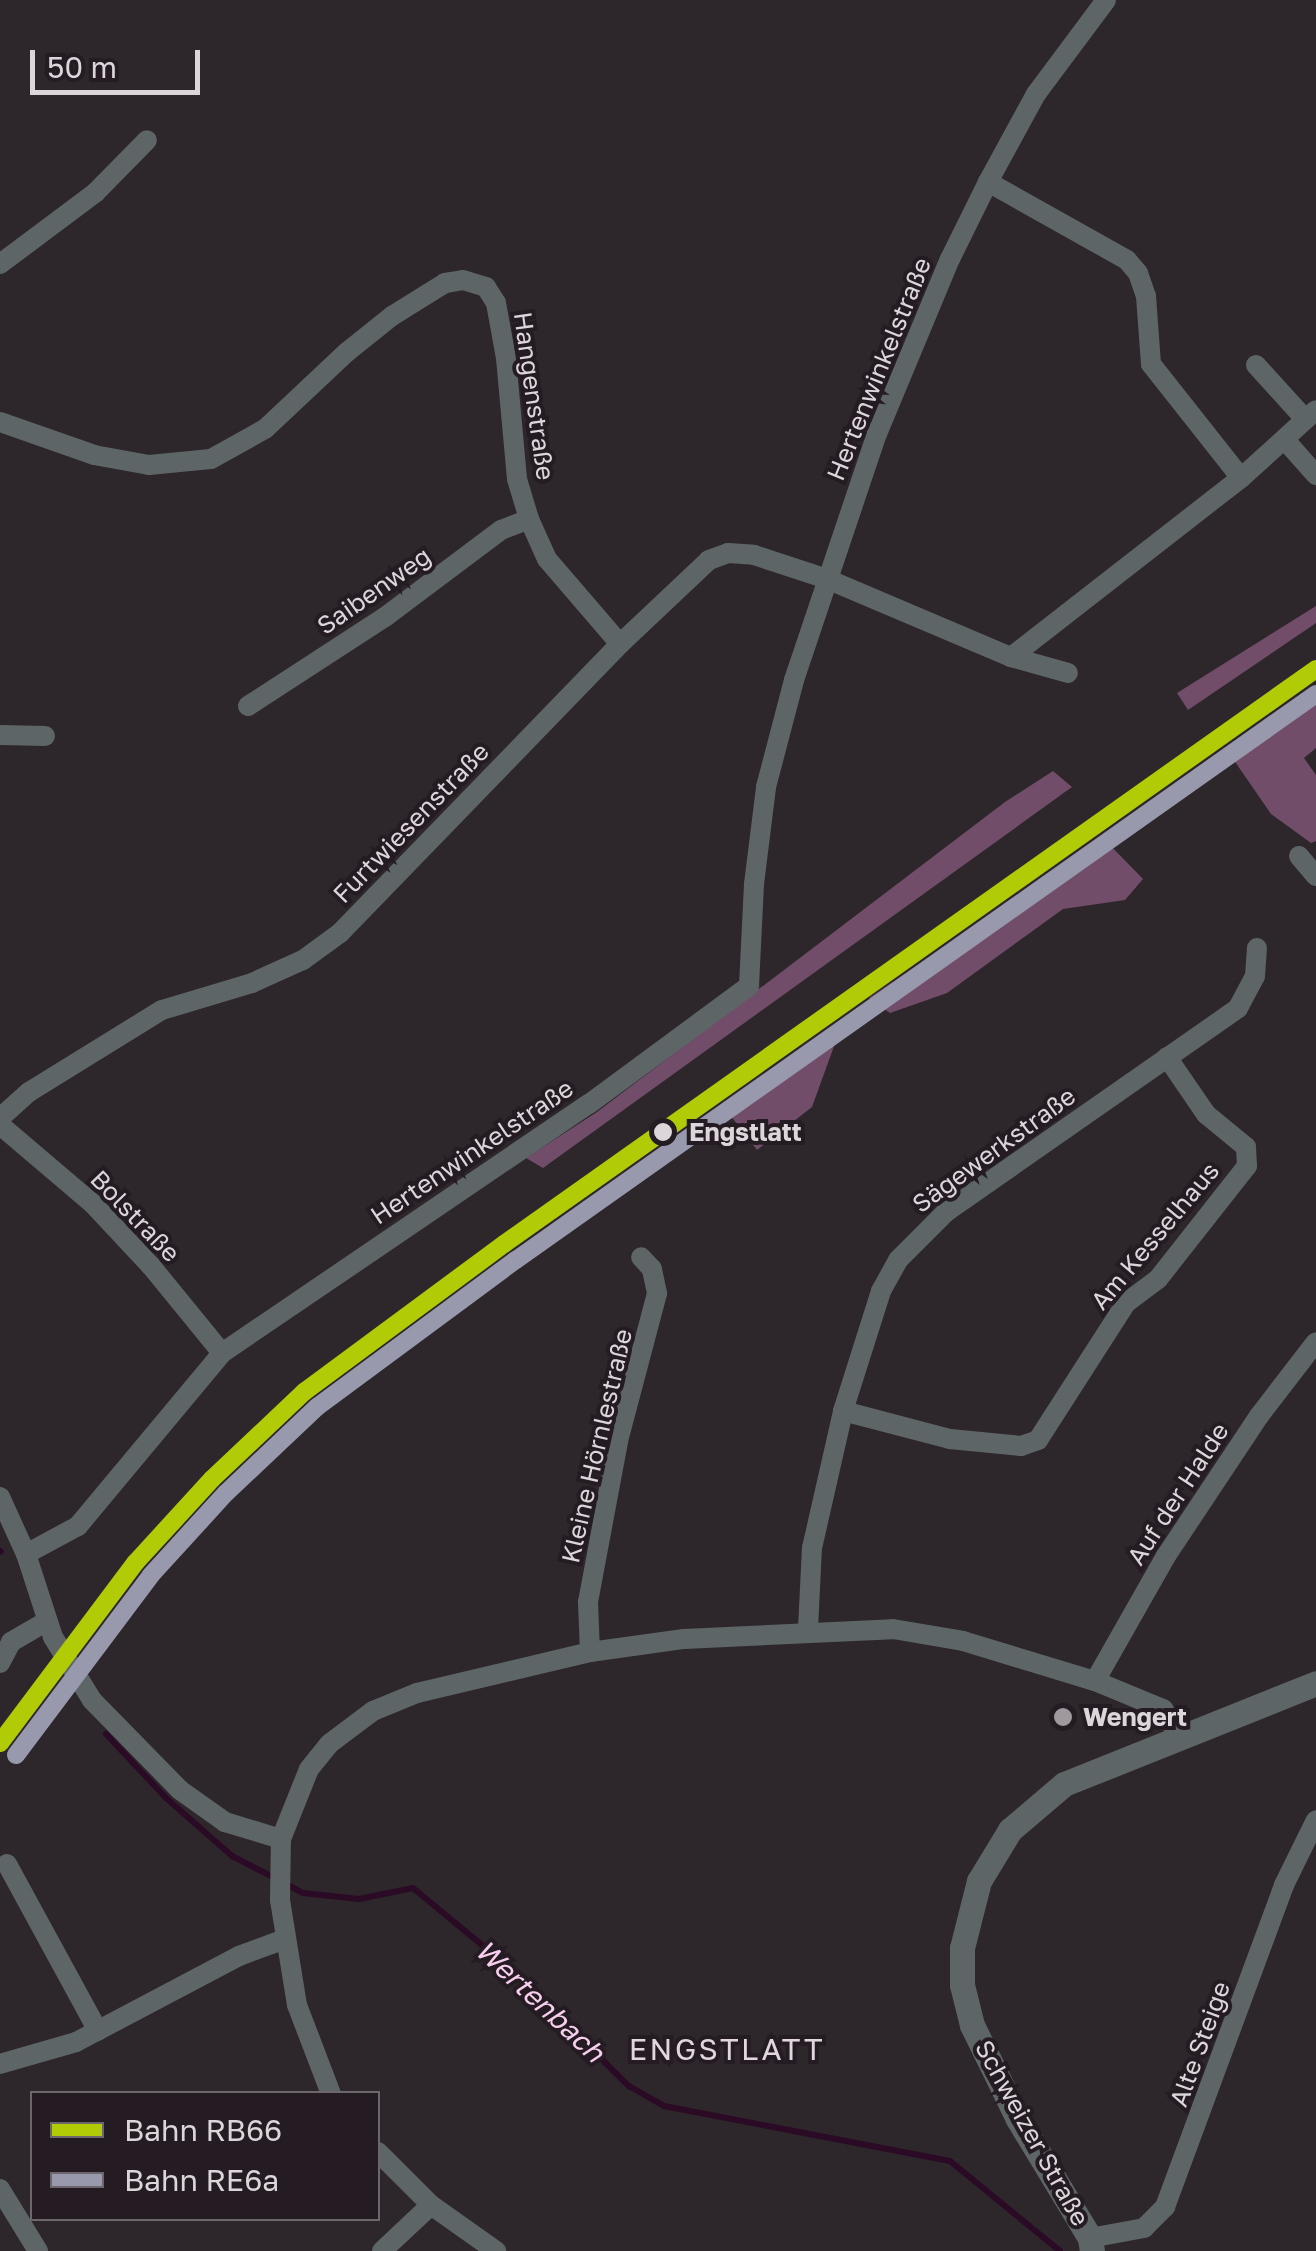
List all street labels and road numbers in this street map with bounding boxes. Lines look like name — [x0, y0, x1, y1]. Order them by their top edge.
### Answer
street label: Hertenwinkelstraße — [821, 253, 937, 485]
street label: Hangenstraße — [507, 310, 561, 482]
street label: Saibenweg — [311, 541, 437, 641]
street label: Furtwiesenstraße — [327, 737, 495, 909]
street label: Hertenwinkelstraße — [365, 1073, 579, 1231]
street label: Sägewerkstraße — [907, 1081, 1081, 1219]
street label: Am Kesselhaus — [1085, 1156, 1225, 1316]
street label: Bolstraße — [84, 1164, 186, 1268]
street label: Kleine Hörnlestraße — [555, 1326, 639, 1566]
street label: Auf der Halde — [1121, 1417, 1235, 1571]
street label: Alte Steige — [1163, 1977, 1237, 2111]
street label: Schweizer Straße — [969, 2035, 1095, 2231]

